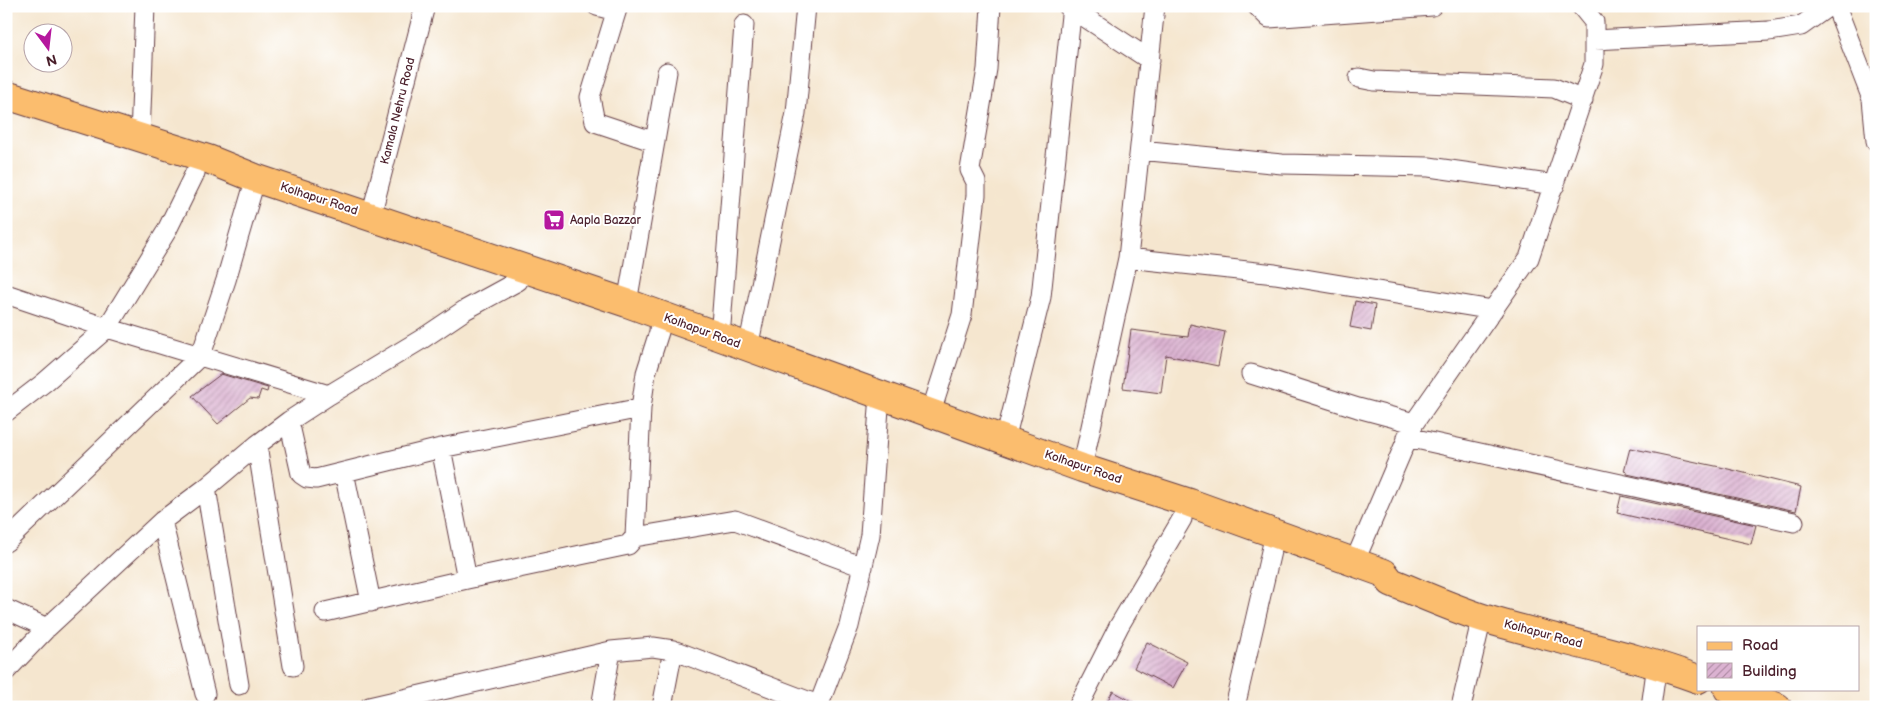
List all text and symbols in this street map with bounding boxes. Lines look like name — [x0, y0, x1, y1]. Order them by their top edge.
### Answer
north arrow — [22, 22, 72, 72]
text: N — [44, 51, 59, 70]
street label: Kamala Nehru Road — [377, 56, 419, 166]
street label: Kolhapur Road — [278, 179, 360, 219]
supermarket icon: Aapla Bazzar — [542, 208, 566, 232]
place label: Aapla Bazzar — [570, 213, 642, 228]
street label: Kolhapur Road — [662, 310, 743, 352]
street label: Kolhapur Road — [1042, 447, 1124, 487]
street label: Kolhapur Road — [1502, 616, 1584, 652]
legend — [1697, 626, 1860, 690]
text: Road — [1742, 636, 1778, 655]
text: Building — [1742, 662, 1797, 681]

